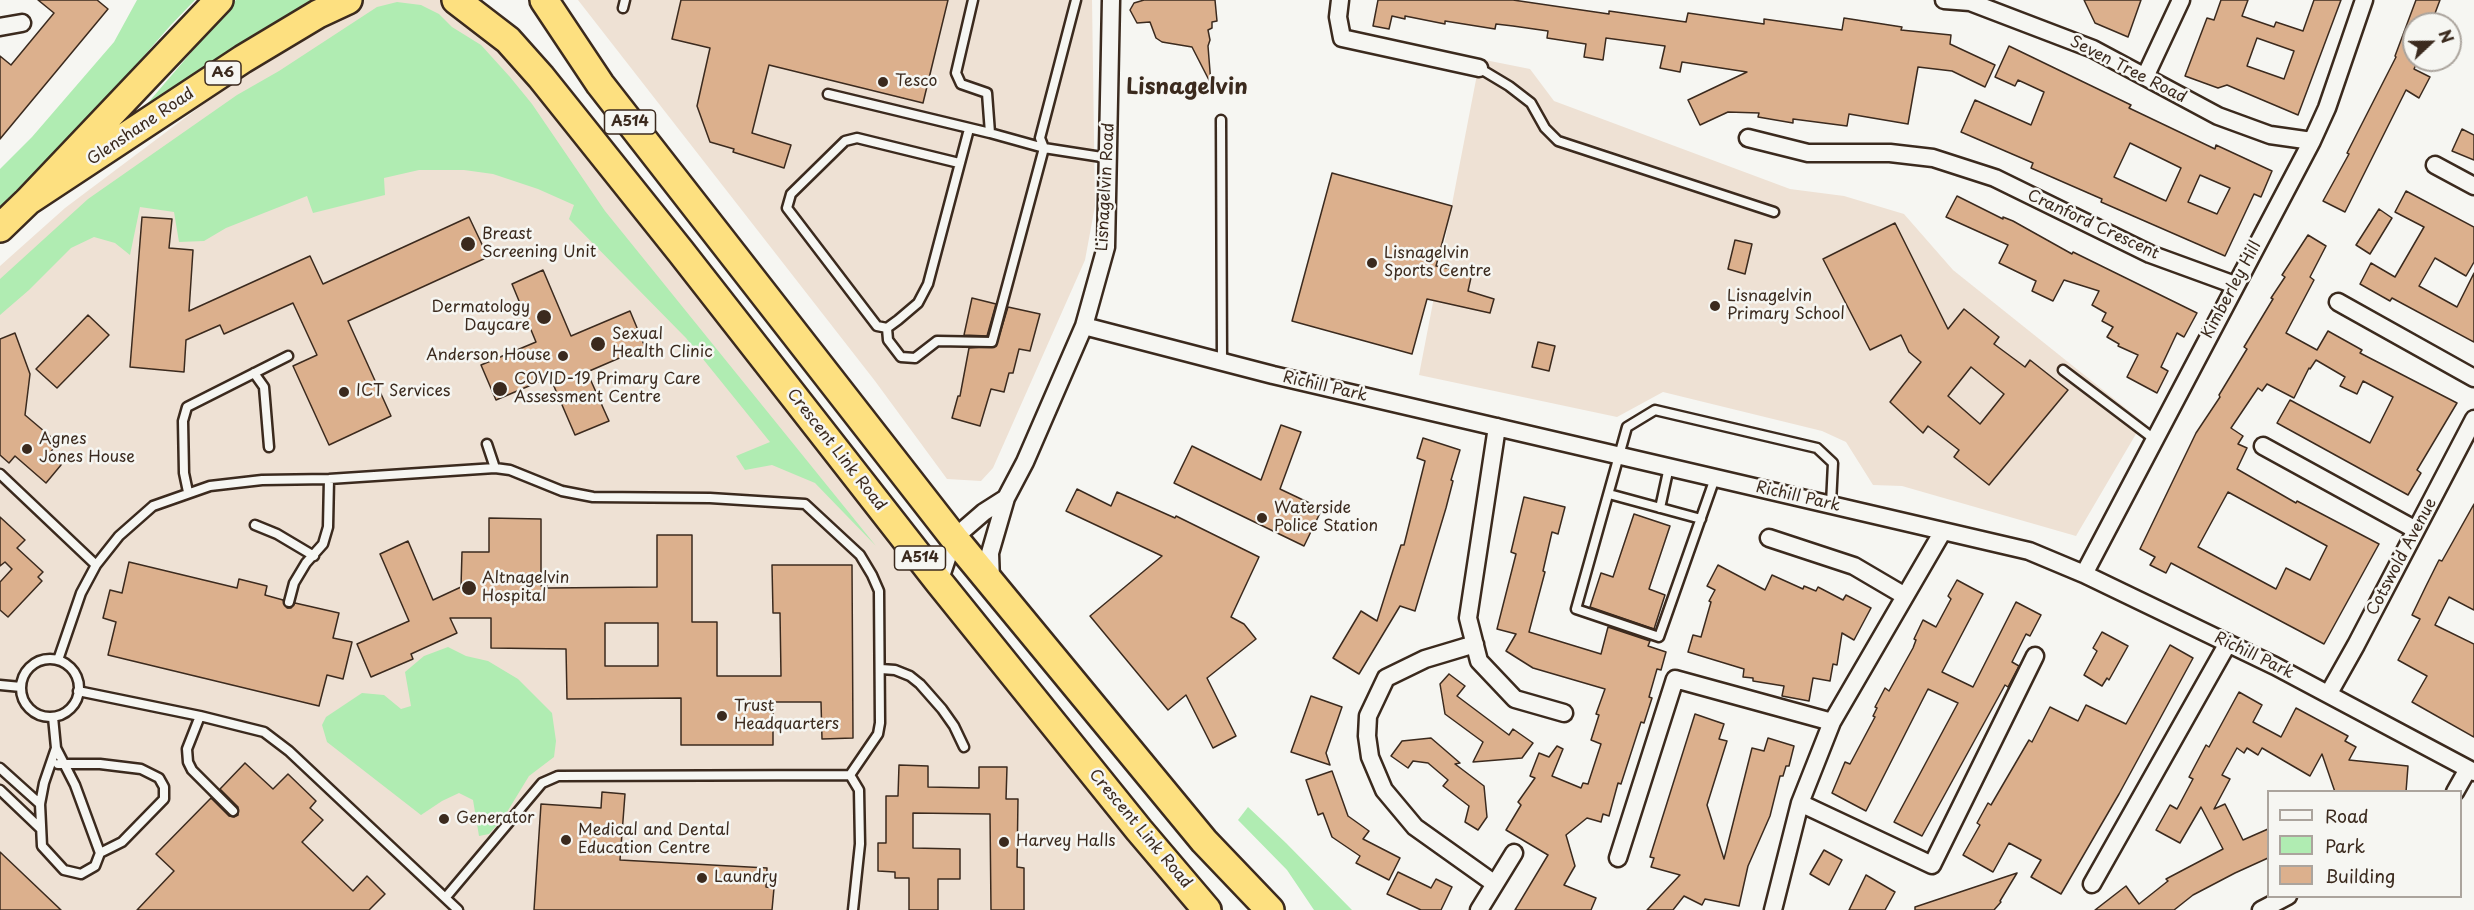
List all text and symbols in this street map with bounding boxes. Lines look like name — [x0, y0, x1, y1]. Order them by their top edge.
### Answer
north arrow — [2402, 12, 2462, 72]
text: N — [2433, 26, 2460, 46]
street label: Seven Tree Road — [2067, 32, 2189, 108]
road number: A6 — [205, 61, 241, 85]
place label: Tesco — [895, 72, 937, 92]
marker: Tesco — [876, 75, 890, 89]
district label: Lisnagelvin — [1126, 75, 1248, 101]
street label: Glenshane Road — [84, 84, 198, 170]
road number: A514 — [604, 110, 656, 134]
street label: Lisnagelvin Road — [1093, 122, 1119, 252]
street label: Cranford Crescent — [2024, 186, 2162, 264]
place label: Breast Screening Unit — [482, 225, 596, 263]
marker: Breast Screening Unit — [459, 235, 477, 253]
street label: Kimberley Hill — [2198, 238, 2266, 342]
place label: Lisnagelvin Sports Centre — [1384, 244, 1491, 282]
marker: Lisnagelvin Sports Centre — [1365, 256, 1379, 270]
place label: Lisnagelvin Primary School — [1727, 287, 1845, 325]
place label: Dermatology Daycare — [432, 298, 530, 336]
marker: Lisnagelvin Primary School — [1708, 299, 1722, 313]
marker: Dermatology Daycare — [535, 308, 553, 326]
place label: Sexual Health Clinic — [612, 325, 712, 363]
marker: Sexual Health Clinic — [589, 335, 607, 353]
place label: Anderson House — [426, 346, 551, 366]
marker: Anderson House — [556, 349, 570, 363]
street label: Richill Park — [1281, 368, 1369, 406]
place label: COVID-19 Primary Care Assessment Centre — [514, 370, 701, 408]
marker: COVID-19 Primary Care Assessment Centre — [491, 380, 509, 398]
place label: ICT Services — [356, 382, 450, 402]
marker: ICT Services — [337, 385, 351, 399]
street label: Crescent Link Road — [782, 385, 890, 515]
place label: Agnes Jones House — [39, 430, 135, 468]
marker: Agnes Jones House — [20, 442, 34, 456]
street label: Richill Park — [1754, 478, 1842, 516]
street label: Cotswold Avenue — [2363, 495, 2441, 619]
place label: Waterside Police Station — [1274, 499, 1378, 537]
marker: Waterside Police Station — [1255, 511, 1269, 525]
road number: A514 — [894, 546, 946, 570]
place label: Altnagelvin Hospital — [482, 569, 569, 607]
marker: Altnagelvin Hospital — [460, 579, 478, 597]
street label: Richill Park — [2211, 628, 2297, 684]
place label: Trust Headquarters — [734, 697, 839, 735]
marker: Trust Headquarters — [715, 709, 729, 723]
street label: Crescent Link Road — [1085, 765, 1195, 893]
legend — [2267, 790, 2462, 898]
text: Road — [2325, 802, 2369, 829]
place label: Generator — [456, 809, 535, 829]
marker: Generator — [437, 812, 451, 826]
place label: Medical and Dental Education Centre — [578, 821, 730, 859]
place label: Harvey Halls — [1016, 832, 1116, 852]
text: Park — [2325, 832, 2365, 859]
marker: Medical and Dental Education Centre — [559, 833, 573, 847]
marker: Harvey Halls — [997, 835, 1011, 849]
text: Building — [2325, 862, 2395, 889]
place label: Laundry — [714, 868, 778, 888]
marker: Laundry — [695, 871, 709, 885]

